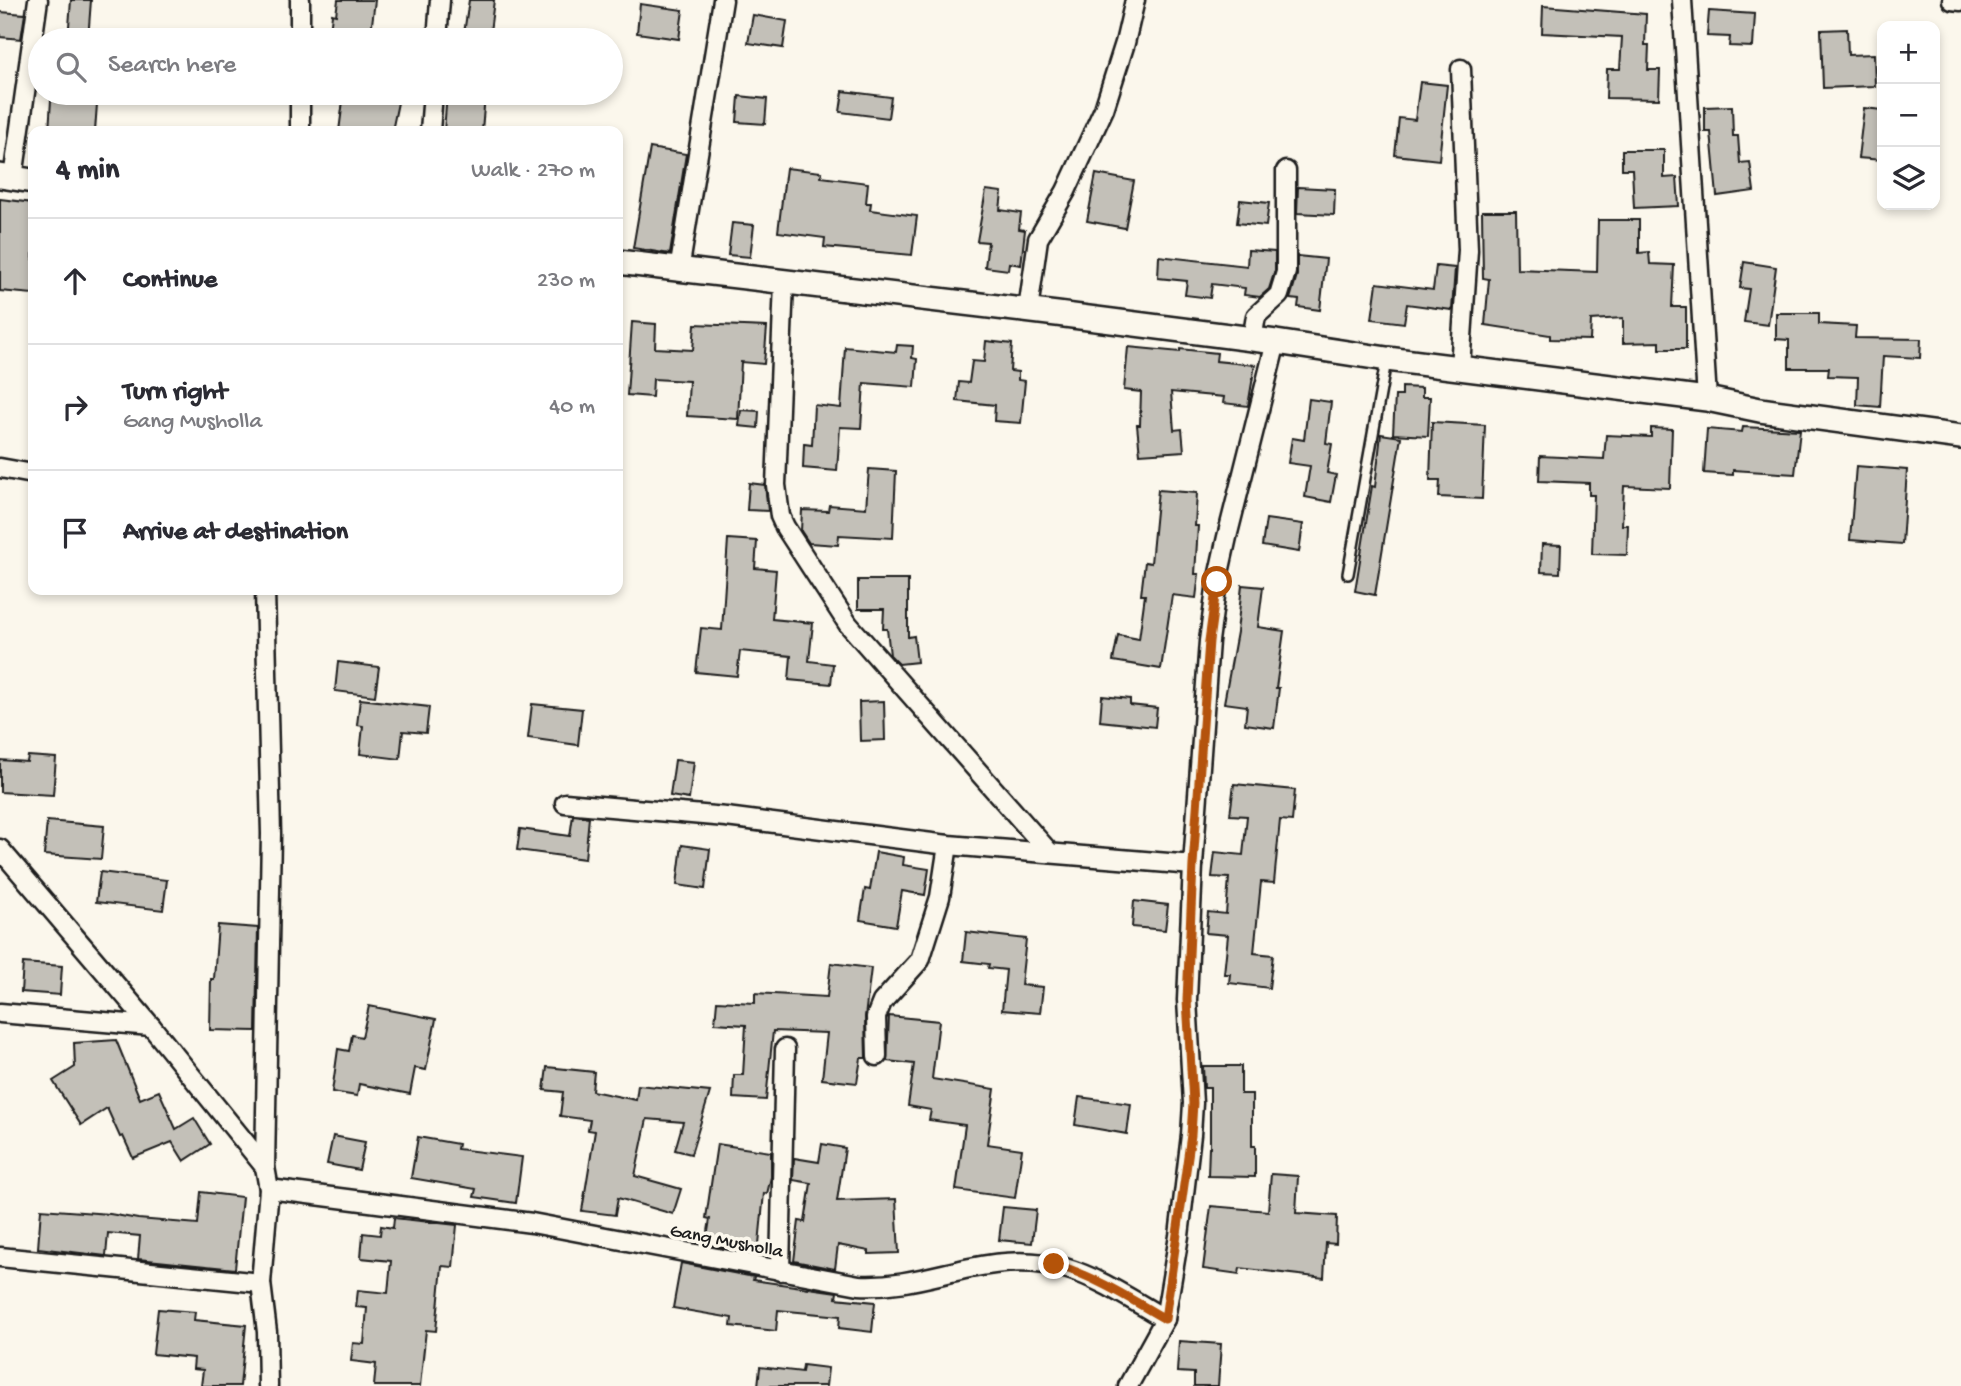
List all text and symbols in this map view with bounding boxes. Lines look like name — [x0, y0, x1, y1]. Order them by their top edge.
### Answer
map controls — [1877, 21, 1940, 210]
button: + — [1877, 21, 1940, 84]
search box — [28, 28, 623, 105]
icon: search — [52, 48, 90, 86]
text: Search here — [108, 51, 236, 82]
button: − — [1877, 84, 1940, 147]
button: layers — [1877, 147, 1940, 210]
text: 4 min — [56, 154, 119, 189]
text: Walk · 270 m — [471, 158, 595, 185]
icon: ahead — [56, 262, 94, 300]
text: Continue — [123, 266, 217, 297]
text: 230 m — [537, 268, 595, 295]
text: Turn right — [123, 378, 227, 409]
icon: right — [56, 388, 94, 426]
text: 40 m — [549, 394, 595, 421]
text: Gang Musholla — [123, 409, 262, 436]
icon: arrive — [56, 514, 94, 552]
text: Arrive at destination — [123, 518, 348, 549]
route start — [1201, 566, 1232, 597]
street label: Gang Musholla — [668, 1220, 786, 1265]
route end — [1038, 1248, 1069, 1279]

